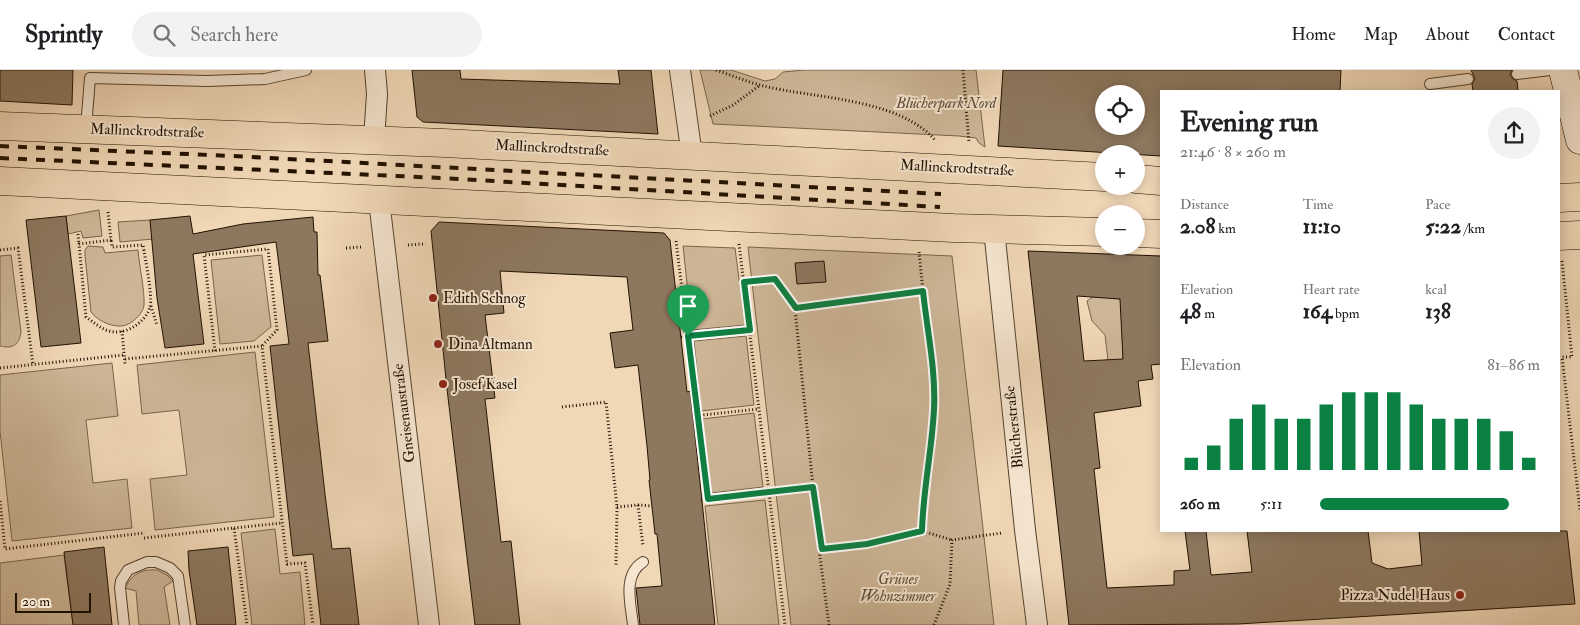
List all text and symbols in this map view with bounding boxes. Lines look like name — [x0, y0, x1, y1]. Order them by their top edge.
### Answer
search box — [132, 12, 482, 57]
text: Sprintly — [25, 19, 102, 50]
icon: search — [150, 21, 178, 49]
text: Search here — [190, 23, 278, 47]
text: Home — [1291, 23, 1336, 46]
text: Map — [1364, 23, 1398, 46]
text: About — [1426, 23, 1470, 46]
text: Contact — [1498, 23, 1555, 46]
map controls — [1095, 85, 1145, 255]
button: locate — [1095, 85, 1145, 135]
park label: Blücherpark Nord — [895, 94, 998, 113]
text: Evening run — [1180, 105, 1318, 140]
button: share — [1488, 107, 1540, 159]
street label: Mallinckrodtstraße — [90, 120, 204, 142]
street label: Mallinckrodtstraße — [494, 136, 610, 160]
text: 21:46 · 8 × 260 m — [1180, 142, 1286, 162]
button: + — [1095, 145, 1145, 195]
street label: Mallinckrodtstraße — [899, 156, 1015, 180]
text: Distance — [1180, 196, 1229, 213]
text: Time — [1303, 196, 1333, 213]
text: Pace — [1425, 196, 1450, 213]
button: − — [1095, 205, 1145, 255]
text: 2.08 — [1180, 213, 1215, 240]
text: 11:10 — [1303, 213, 1341, 240]
text: 5:22 — [1425, 213, 1461, 240]
text: km — [1215, 220, 1236, 237]
text: /km — [1461, 220, 1485, 237]
text: Elevation — [1180, 281, 1233, 298]
text: Heart rate — [1303, 281, 1360, 298]
text: kcal — [1425, 281, 1447, 298]
pin — [667, 285, 709, 336]
place label: Edith Schnog — [443, 289, 526, 308]
marker: Edith Schnog — [427, 292, 439, 304]
icon: arrive — [674, 292, 702, 320]
text: 48 — [1180, 298, 1201, 325]
text: 164 — [1303, 298, 1332, 325]
text: 138 — [1425, 298, 1451, 325]
text: m — [1201, 305, 1215, 322]
text: bpm — [1332, 305, 1360, 322]
place label: Dina Altmann — [448, 335, 533, 354]
marker: Dina Altmann — [432, 338, 444, 350]
text: Elevation — [1180, 355, 1241, 375]
text: 81–86 m — [1487, 355, 1540, 375]
street label: Gneisenaustraße — [388, 362, 420, 464]
place label: Josef Kasel — [452, 375, 517, 395]
marker: Josef Kasel — [437, 378, 449, 390]
street label: Blücherstraße — [1000, 385, 1028, 469]
text: 260 m — [1180, 494, 1220, 514]
text: 5:11 — [1260, 494, 1282, 514]
park label: Grünes Wohnzimmer — [860, 570, 937, 606]
place label: Pizza Nudel Haus — [1341, 586, 1450, 605]
marker: Pizza Nudel Haus — [1454, 589, 1466, 601]
scale bar — [15, 590, 91, 613]
text: 20 m — [22, 593, 50, 610]

